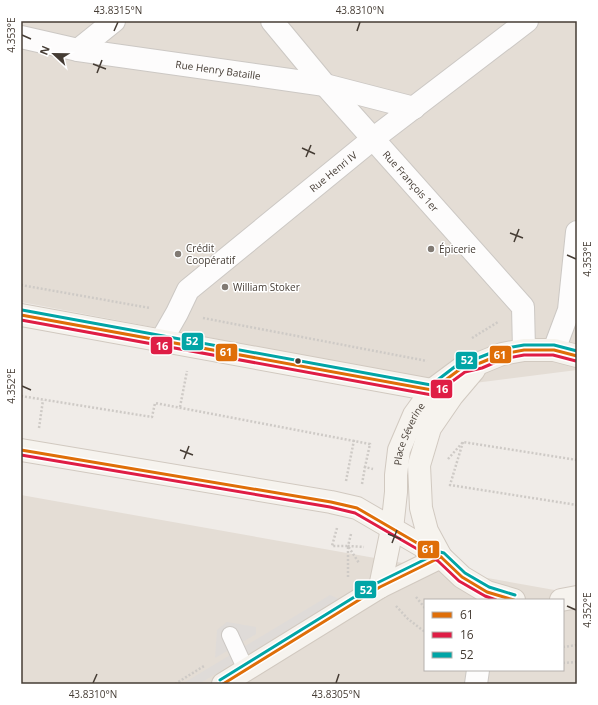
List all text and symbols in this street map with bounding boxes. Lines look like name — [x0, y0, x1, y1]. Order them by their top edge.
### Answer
text: 43.8315°N — [94, 3, 142, 17]
text: 43.8310°N — [336, 3, 384, 17]
text: 4.353°E — [4, 17, 18, 53]
north arrow — [34, 34, 74, 74]
text: N — [36, 43, 53, 57]
street label: Rue Henry Bataille — [175, 57, 262, 83]
street label: Rue Henri IV — [306, 148, 360, 195]
street label: Rue François 1er — [380, 148, 442, 215]
place label: Crédit Coopératif — [186, 241, 236, 267]
text: 4.353°E — [580, 241, 594, 277]
place label: Épicerie — [439, 242, 476, 256]
marker: Épicerie — [426, 244, 436, 254]
marker: Crédit Coopératif — [173, 249, 183, 259]
place label: William Stoker — [233, 280, 300, 294]
marker: William Stoker — [220, 282, 230, 292]
line badge: 52 — [181, 332, 204, 351]
text: 52 — [186, 333, 198, 348]
line badge: 16 — [150, 336, 173, 355]
text: 16 — [156, 338, 168, 353]
line badge: 61 — [215, 343, 238, 362]
text: 61 — [220, 344, 232, 359]
line badge: 61 — [489, 345, 512, 364]
text: 61 — [494, 347, 506, 362]
line badge: 52 — [455, 351, 478, 370]
text: 52 — [461, 352, 473, 367]
unlabelled marker — [293, 356, 303, 366]
text: 4.352°E — [4, 368, 18, 404]
line badge: 16 — [430, 379, 453, 399]
text: 16 — [436, 381, 448, 396]
street label: Place Séverine — [390, 399, 428, 466]
line badge: 61 — [417, 540, 440, 559]
text: 61 — [422, 541, 434, 556]
line badge: 52 — [354, 580, 377, 599]
text: 52 — [360, 582, 372, 597]
text: 4.352°E — [580, 592, 594, 628]
legend — [424, 599, 564, 671]
text: 61 — [460, 606, 474, 623]
text: 16 — [460, 626, 474, 643]
text: 52 — [460, 646, 474, 663]
text: 43.8310°N — [69, 687, 117, 701]
text: 43.8305°N — [312, 687, 360, 701]

